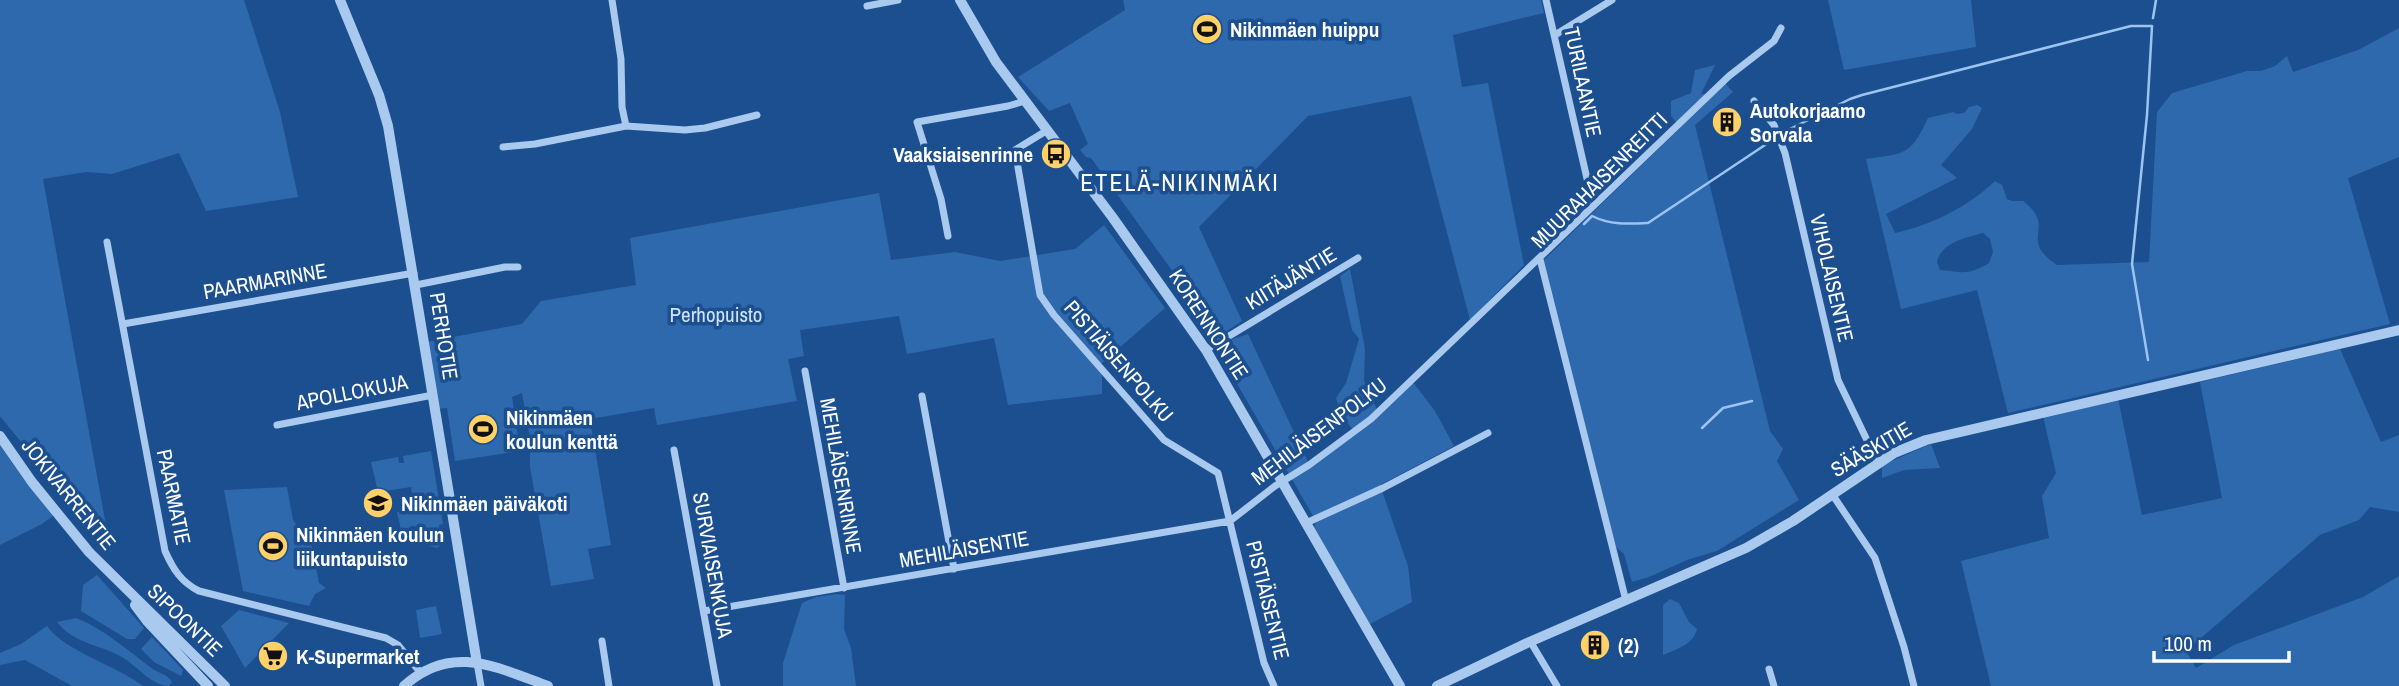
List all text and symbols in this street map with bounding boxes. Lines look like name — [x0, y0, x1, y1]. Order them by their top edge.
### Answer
sports icon: Nikinmäen huippu — [1190, 12, 1224, 46]
place label: Nikinmäen huippu — [1230, 15, 1379, 44]
street label: TURILAANTIE — [1557, 24, 1609, 140]
place label: Autokorjaamo Sorvala — [1750, 96, 1866, 149]
street label: MUURAHAISENREITTI — [1524, 105, 1674, 255]
building icon: Autokorjaamo Sorvala — [1710, 105, 1744, 139]
bus stop icon: Vaaksiaisenrinne — [1039, 137, 1073, 171]
place label: Vaaksiaisenrinne — [893, 140, 1033, 169]
district label: ETELÄ-NIKINMÄKI — [1080, 166, 1280, 198]
street label: VIHOLAISENTIE — [1803, 211, 1861, 345]
street label: KIITÄJÄNTIE — [1240, 240, 1342, 316]
street label: PAARMARINNE — [201, 256, 329, 306]
street label: KORENNONTIE — [1162, 263, 1256, 385]
street label: PERHOTIE — [423, 290, 465, 382]
street label: PISTIÄISENPOLKU — [1058, 294, 1180, 428]
park label: Perhopuisto — [670, 300, 762, 329]
street label: APOLLOKUJA — [293, 367, 411, 417]
street label: MEHILÄISENPOLKU — [1245, 370, 1393, 492]
street label: MEHILÄISENRINNE — [813, 396, 869, 556]
place label: Nikinmäen koulun kenttä — [506, 403, 618, 456]
sports icon: Nikinmäen koulun kenttä — [466, 412, 500, 446]
street label: SÄÄSKITIE — [1825, 414, 1917, 484]
street label: JOKIVARRENTIE — [15, 432, 123, 556]
street label: PAARMATIE — [150, 447, 198, 547]
school or university icon: Nikinmäen päiväkoti — [361, 486, 395, 520]
place label: Nikinmäen päiväkoti — [401, 489, 568, 518]
street label: SURVIAISENKUJA — [686, 490, 740, 641]
place label: Nikinmäen koulun liikuntapuisto — [296, 520, 444, 573]
street label: MEHILÄISENTIE — [897, 523, 1031, 575]
sports icon: Nikinmäen koulun liikuntapuisto — [256, 529, 290, 563]
street label: PISTIÄISENTIE — [1239, 538, 1297, 662]
street label: SIPOONTIE — [141, 577, 229, 663]
scale bar — [2154, 620, 2289, 664]
building icon: (2) — [1578, 628, 1612, 662]
text: 100 m — [2164, 629, 2212, 658]
place label: (2) — [1618, 631, 1639, 660]
supermarket icon: K-Supermarket — [256, 639, 290, 673]
place label: K-Supermarket — [296, 642, 420, 671]

